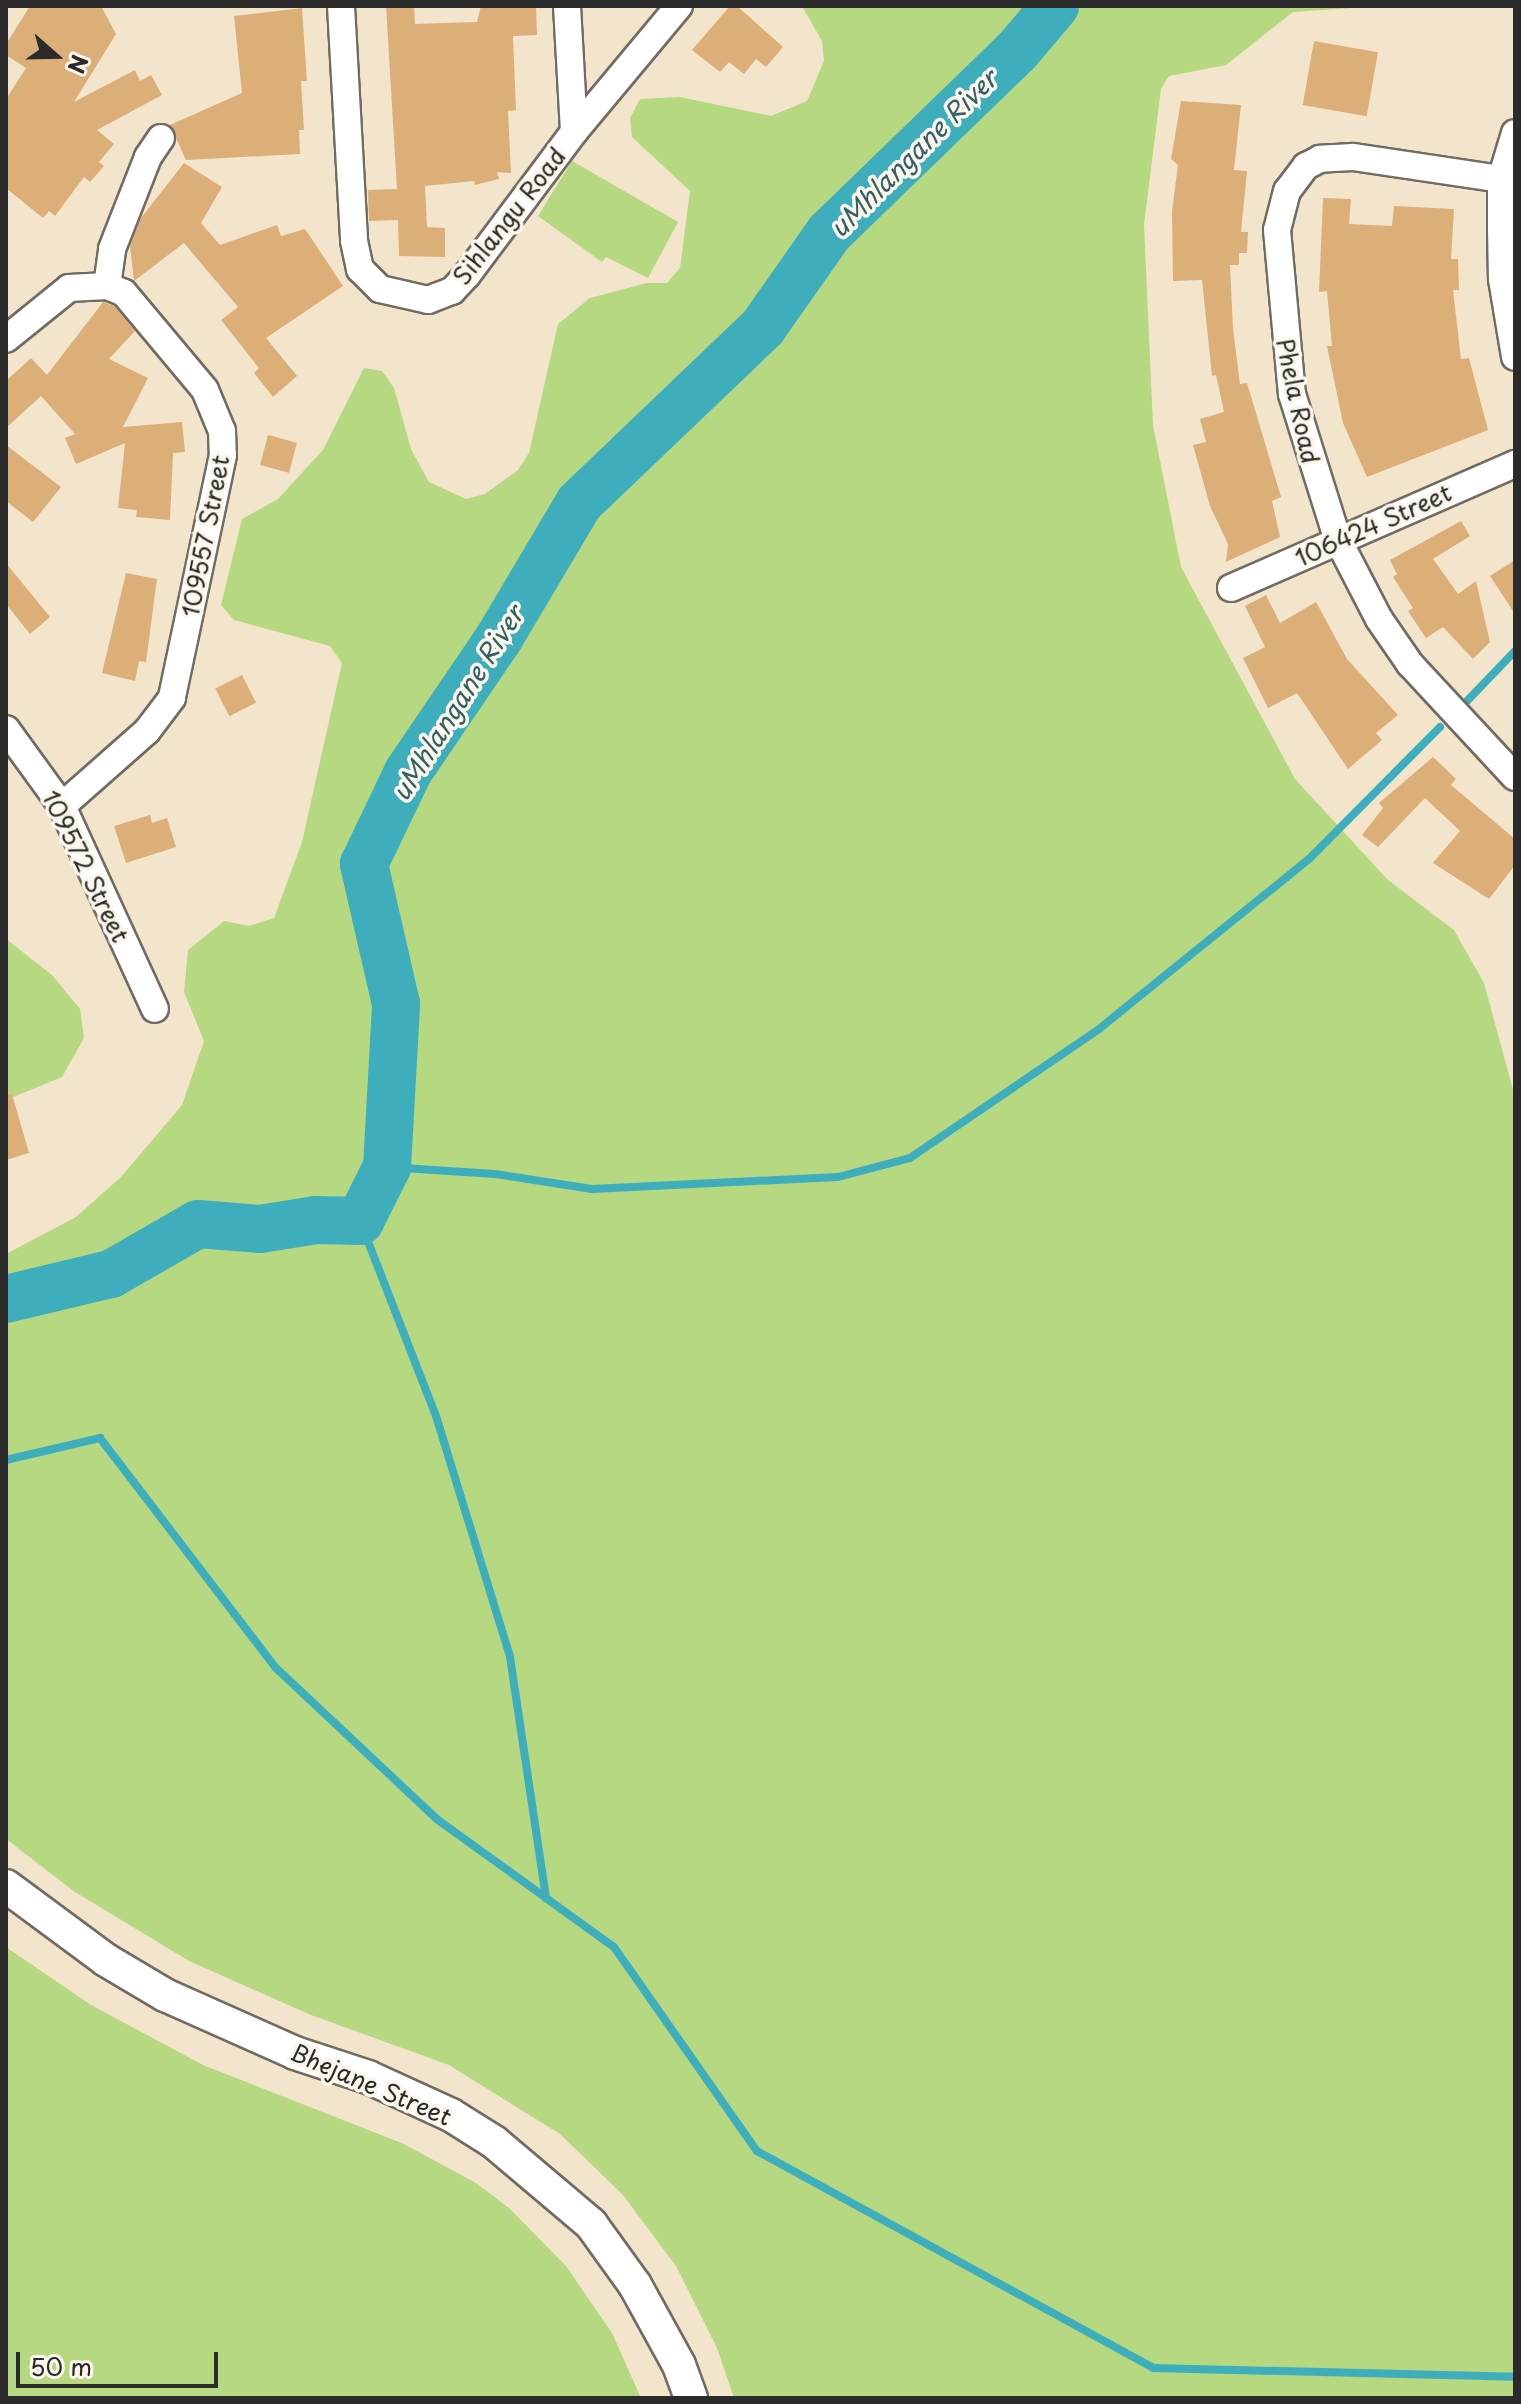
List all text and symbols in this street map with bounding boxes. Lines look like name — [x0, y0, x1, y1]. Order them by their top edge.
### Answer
north arrow — [16, 16, 96, 96]
text: N — [61, 51, 98, 78]
water label: uMhlangane River — [822, 62, 1004, 244]
street label: Sihlangu Road — [447, 142, 571, 290]
street label: Phela Road — [1271, 335, 1325, 467]
street label: 109557 Street — [175, 452, 235, 620]
street label: 106424 Street — [1289, 477, 1457, 573]
water label: uMhlangane River — [384, 599, 530, 807]
street label: 109572 Street — [37, 785, 135, 947]
street label: Bhejane Street — [286, 2037, 456, 2131]
scale bar — [20, 2336, 222, 2386]
text: 50 m — [30, 2348, 92, 2384]

